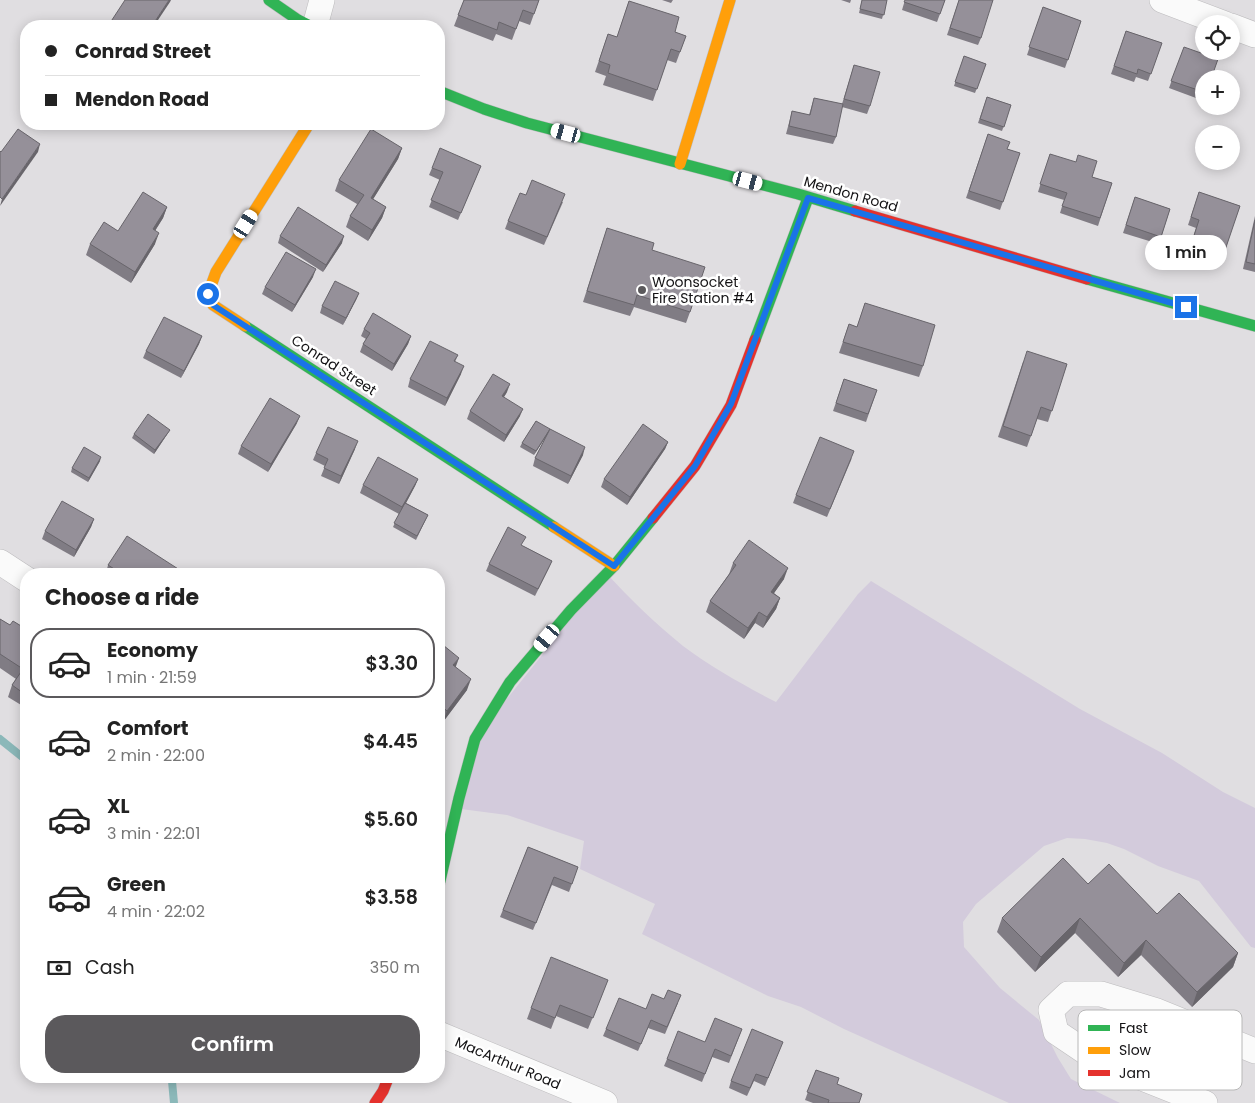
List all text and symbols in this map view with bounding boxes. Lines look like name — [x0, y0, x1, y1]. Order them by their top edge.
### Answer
map controls — [1195, 15, 1240, 170]
button: locate — [1195, 15, 1240, 60]
text: Conrad Street — [75, 38, 211, 65]
button: + — [1195, 70, 1240, 115]
text: Mendon Road — [75, 86, 209, 113]
car — [549, 122, 582, 144]
button: − — [1195, 125, 1240, 170]
car — [731, 170, 764, 192]
street label: Mendon Road — [802, 171, 900, 217]
car — [231, 207, 260, 241]
callout: 1 min — [1145, 234, 1227, 270]
text: 1 min — [1165, 241, 1207, 264]
place label: Woonsocket Fire Station #4 — [652, 272, 754, 308]
route start — [197, 283, 219, 305]
marker: Woonsocket Fire Station #4 — [636, 284, 648, 296]
route end — [1175, 296, 1197, 318]
street label: Conrad Street — [288, 330, 380, 400]
text: Choose a ride — [45, 582, 199, 613]
car — [531, 622, 562, 654]
text: Economy — [107, 637, 198, 664]
icon: car — [47, 641, 92, 686]
text: $3.30 — [366, 650, 418, 677]
text: 1 min · 21:59 — [107, 666, 197, 689]
text: Comfort — [107, 715, 189, 742]
icon: car — [47, 719, 92, 764]
text: $4.45 — [363, 728, 418, 755]
text: 2 min · 22:00 — [107, 744, 205, 767]
text: XL — [107, 793, 130, 820]
icon: car — [47, 797, 92, 842]
text: $5.60 — [364, 806, 418, 833]
text: 3 min · 22:01 — [107, 822, 200, 845]
text: Green — [107, 871, 166, 898]
icon: car — [47, 875, 92, 920]
text: $3.58 — [365, 884, 418, 911]
text: 4 min · 22:02 — [107, 900, 205, 923]
icon: cash — [45, 954, 73, 982]
text: Cash — [85, 954, 135, 981]
text: 350 m — [370, 956, 420, 979]
legend — [1078, 1010, 1242, 1090]
button: Confirm — [45, 1015, 420, 1073]
text: Fast — [1119, 1018, 1148, 1038]
street label: MacArthur Road — [452, 1032, 564, 1094]
text: Slow — [1119, 1040, 1152, 1060]
text: Jam — [1119, 1063, 1150, 1083]

